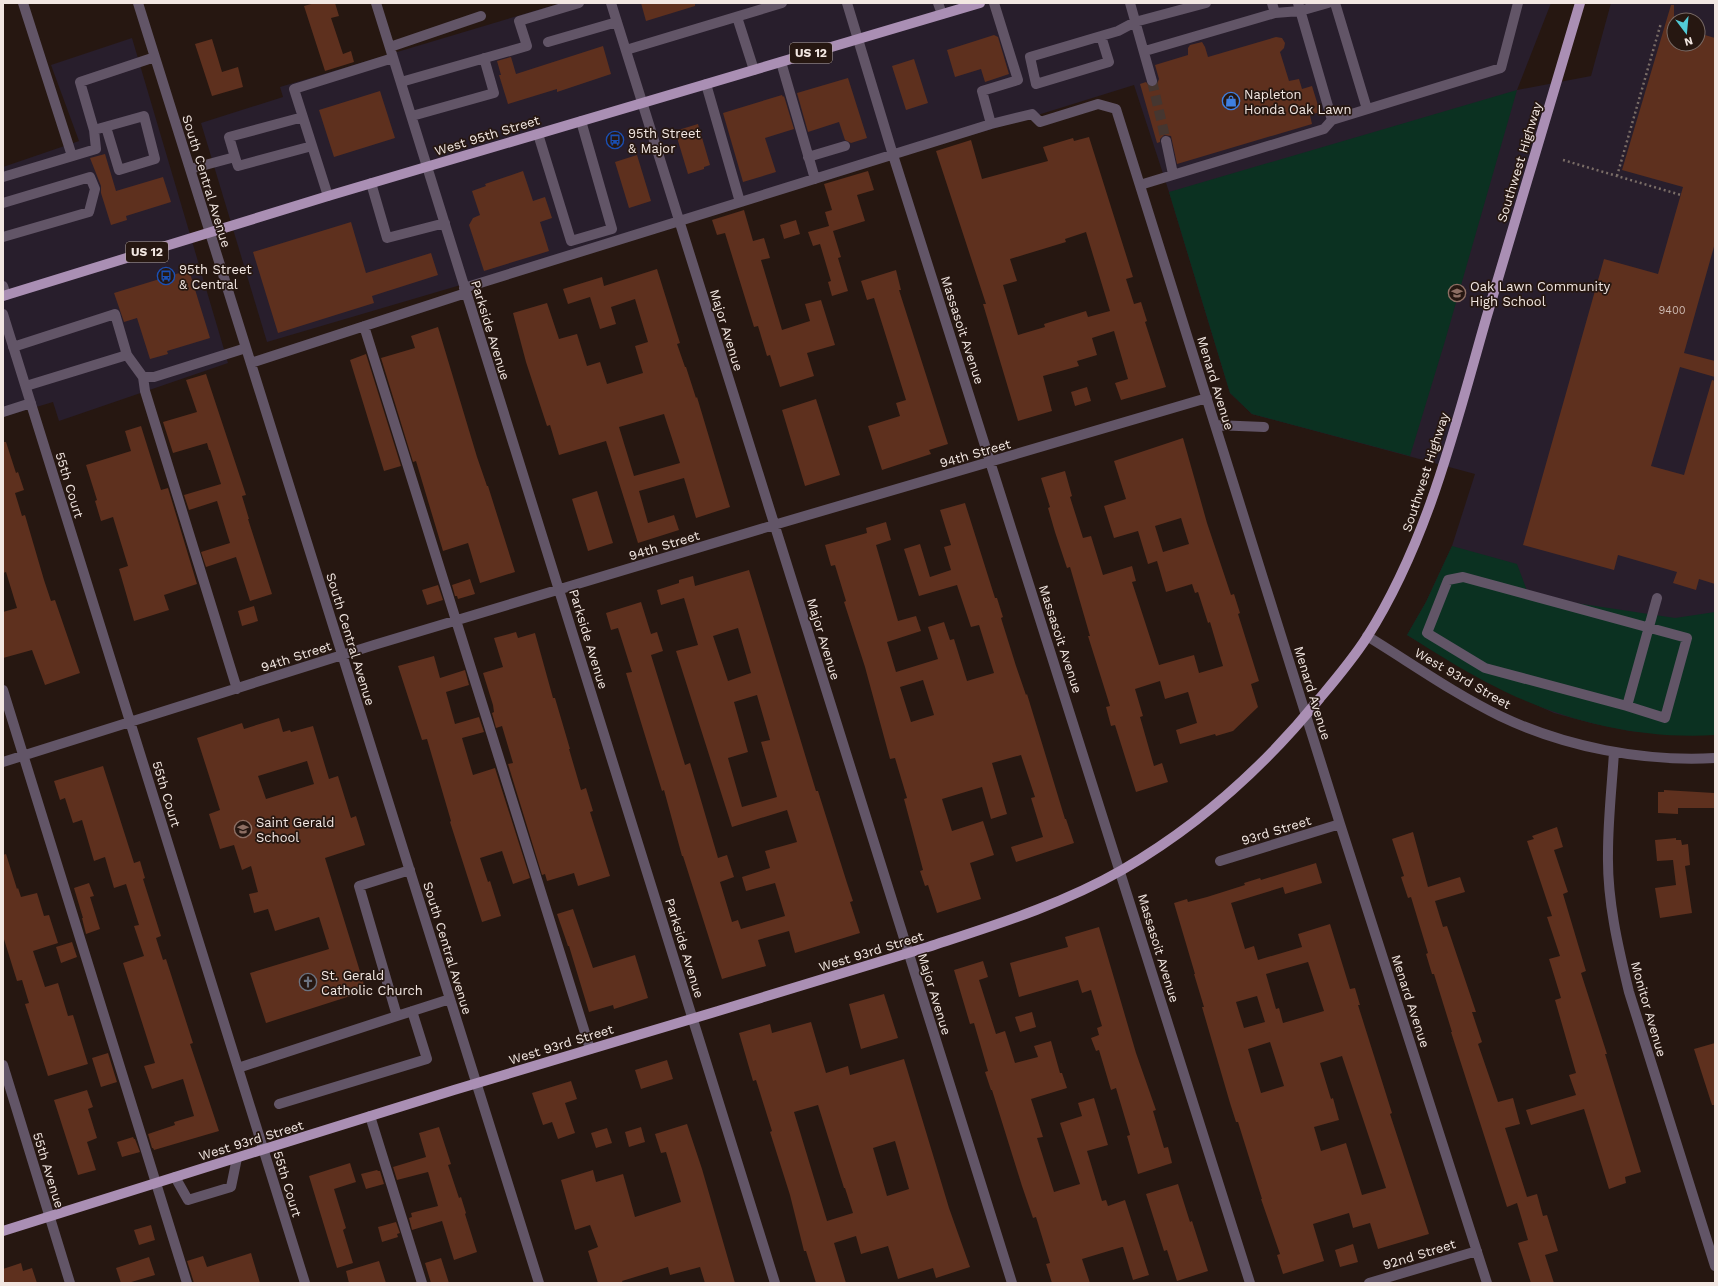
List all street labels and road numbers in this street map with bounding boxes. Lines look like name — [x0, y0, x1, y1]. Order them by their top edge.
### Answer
road number: US 12 — [790, 43, 832, 63]
street label: Southwest Highway — [1494, 100, 1545, 224]
street label: West 95th Street — [433, 112, 542, 159]
street label: South Central Avenue — [179, 113, 234, 249]
road number: US 12 — [126, 242, 168, 262]
street label: Massasoit Avenue — [938, 274, 987, 386]
street label: Parkside Avenue — [468, 278, 513, 382]
street label: Major Avenue — [707, 288, 746, 373]
street label: Menard Avenue — [1194, 335, 1237, 432]
street label: Southwest Highway — [1399, 410, 1452, 534]
street label: 94th Street — [938, 436, 1013, 471]
street label: 55th Court — [52, 450, 87, 520]
street label: 94th Street — [627, 527, 702, 563]
street label: South Central Avenue — [323, 571, 378, 707]
street label: Massasoit Avenue — [1036, 583, 1085, 695]
street label: Parkside Avenue — [566, 587, 611, 691]
street label: Major Avenue — [804, 597, 843, 682]
street label: 94th Street — [259, 638, 334, 675]
street label: Menard Avenue — [1291, 645, 1334, 742]
street label: West 93rd Street — [1412, 645, 1514, 712]
street label: 55th Court — [149, 759, 184, 829]
street label: 93rd Street — [1239, 813, 1313, 848]
street label: South Central Avenue — [420, 880, 475, 1016]
street label: Massasoit Avenue — [1135, 892, 1182, 1004]
street label: Parkside Avenue — [662, 896, 707, 1000]
street label: West 93rd Street — [817, 928, 926, 975]
street label: Major Avenue — [915, 952, 954, 1037]
street label: Menard Avenue — [1388, 953, 1433, 1050]
street label: Monitor Avenue — [1628, 960, 1669, 1059]
street label: West 93rd Street — [507, 1021, 616, 1068]
street label: West 93rd Street — [197, 1117, 306, 1164]
street label: 55th Avenue — [30, 1130, 67, 1210]
street label: 55th Court — [270, 1149, 305, 1219]
street label: 92nd Street — [1381, 1236, 1458, 1273]

